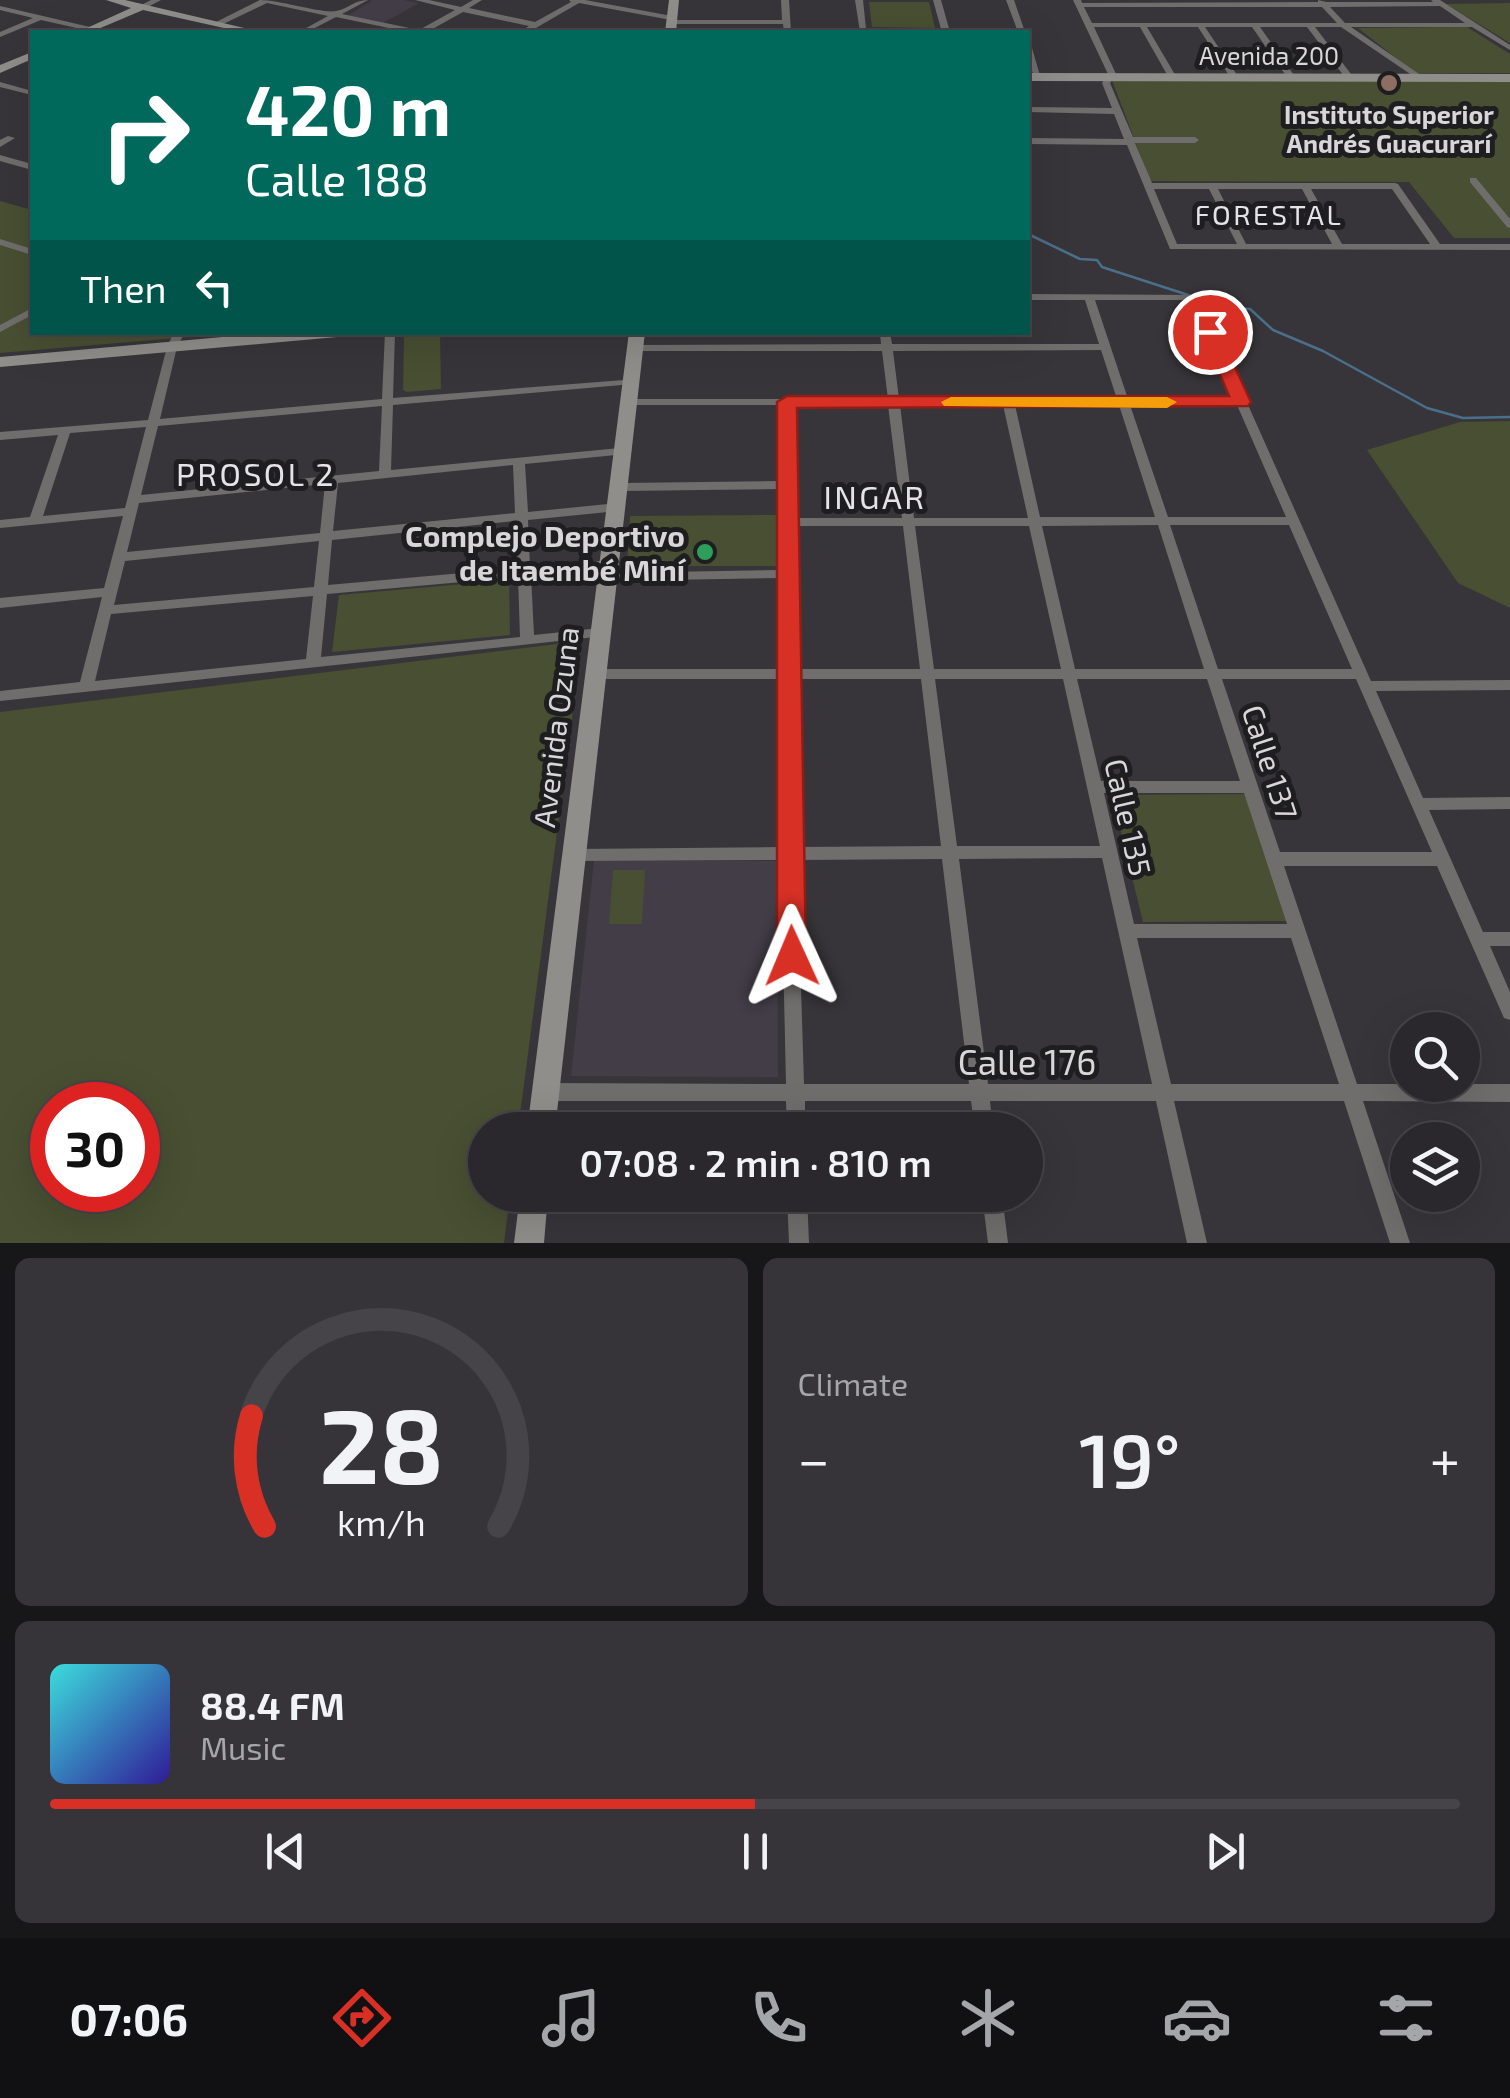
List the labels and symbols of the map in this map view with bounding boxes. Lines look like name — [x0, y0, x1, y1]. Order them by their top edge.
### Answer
street label: Avenida 200 — [1199, 40, 1339, 70]
marker: Instituto Superior Andrés Guacurarí — [1378, 72, 1400, 94]
place label: Instituto Superior Andrés Guacurarí — [1284, 99, 1494, 158]
district label: FORESTAL — [1195, 197, 1343, 231]
pin — [1168, 290, 1253, 375]
district label: PROSOL 2 — [176, 454, 336, 492]
district label: INGAR — [823, 477, 927, 515]
place label: Complejo Deportivo de Itaembé Miní — [405, 517, 687, 587]
marker: Complejo Deportivo de Itaembé Miní — [694, 541, 716, 563]
street label: Avenida Ozuna — [525, 625, 585, 829]
street label: Calle 137 — [1236, 700, 1306, 824]
street label: Calle 135 — [1098, 755, 1160, 879]
position arrow — [740, 904, 844, 1008]
street label: Calle 176 — [958, 1040, 1096, 1082]
speed limit sign: 30 — [30, 1082, 160, 1212]

